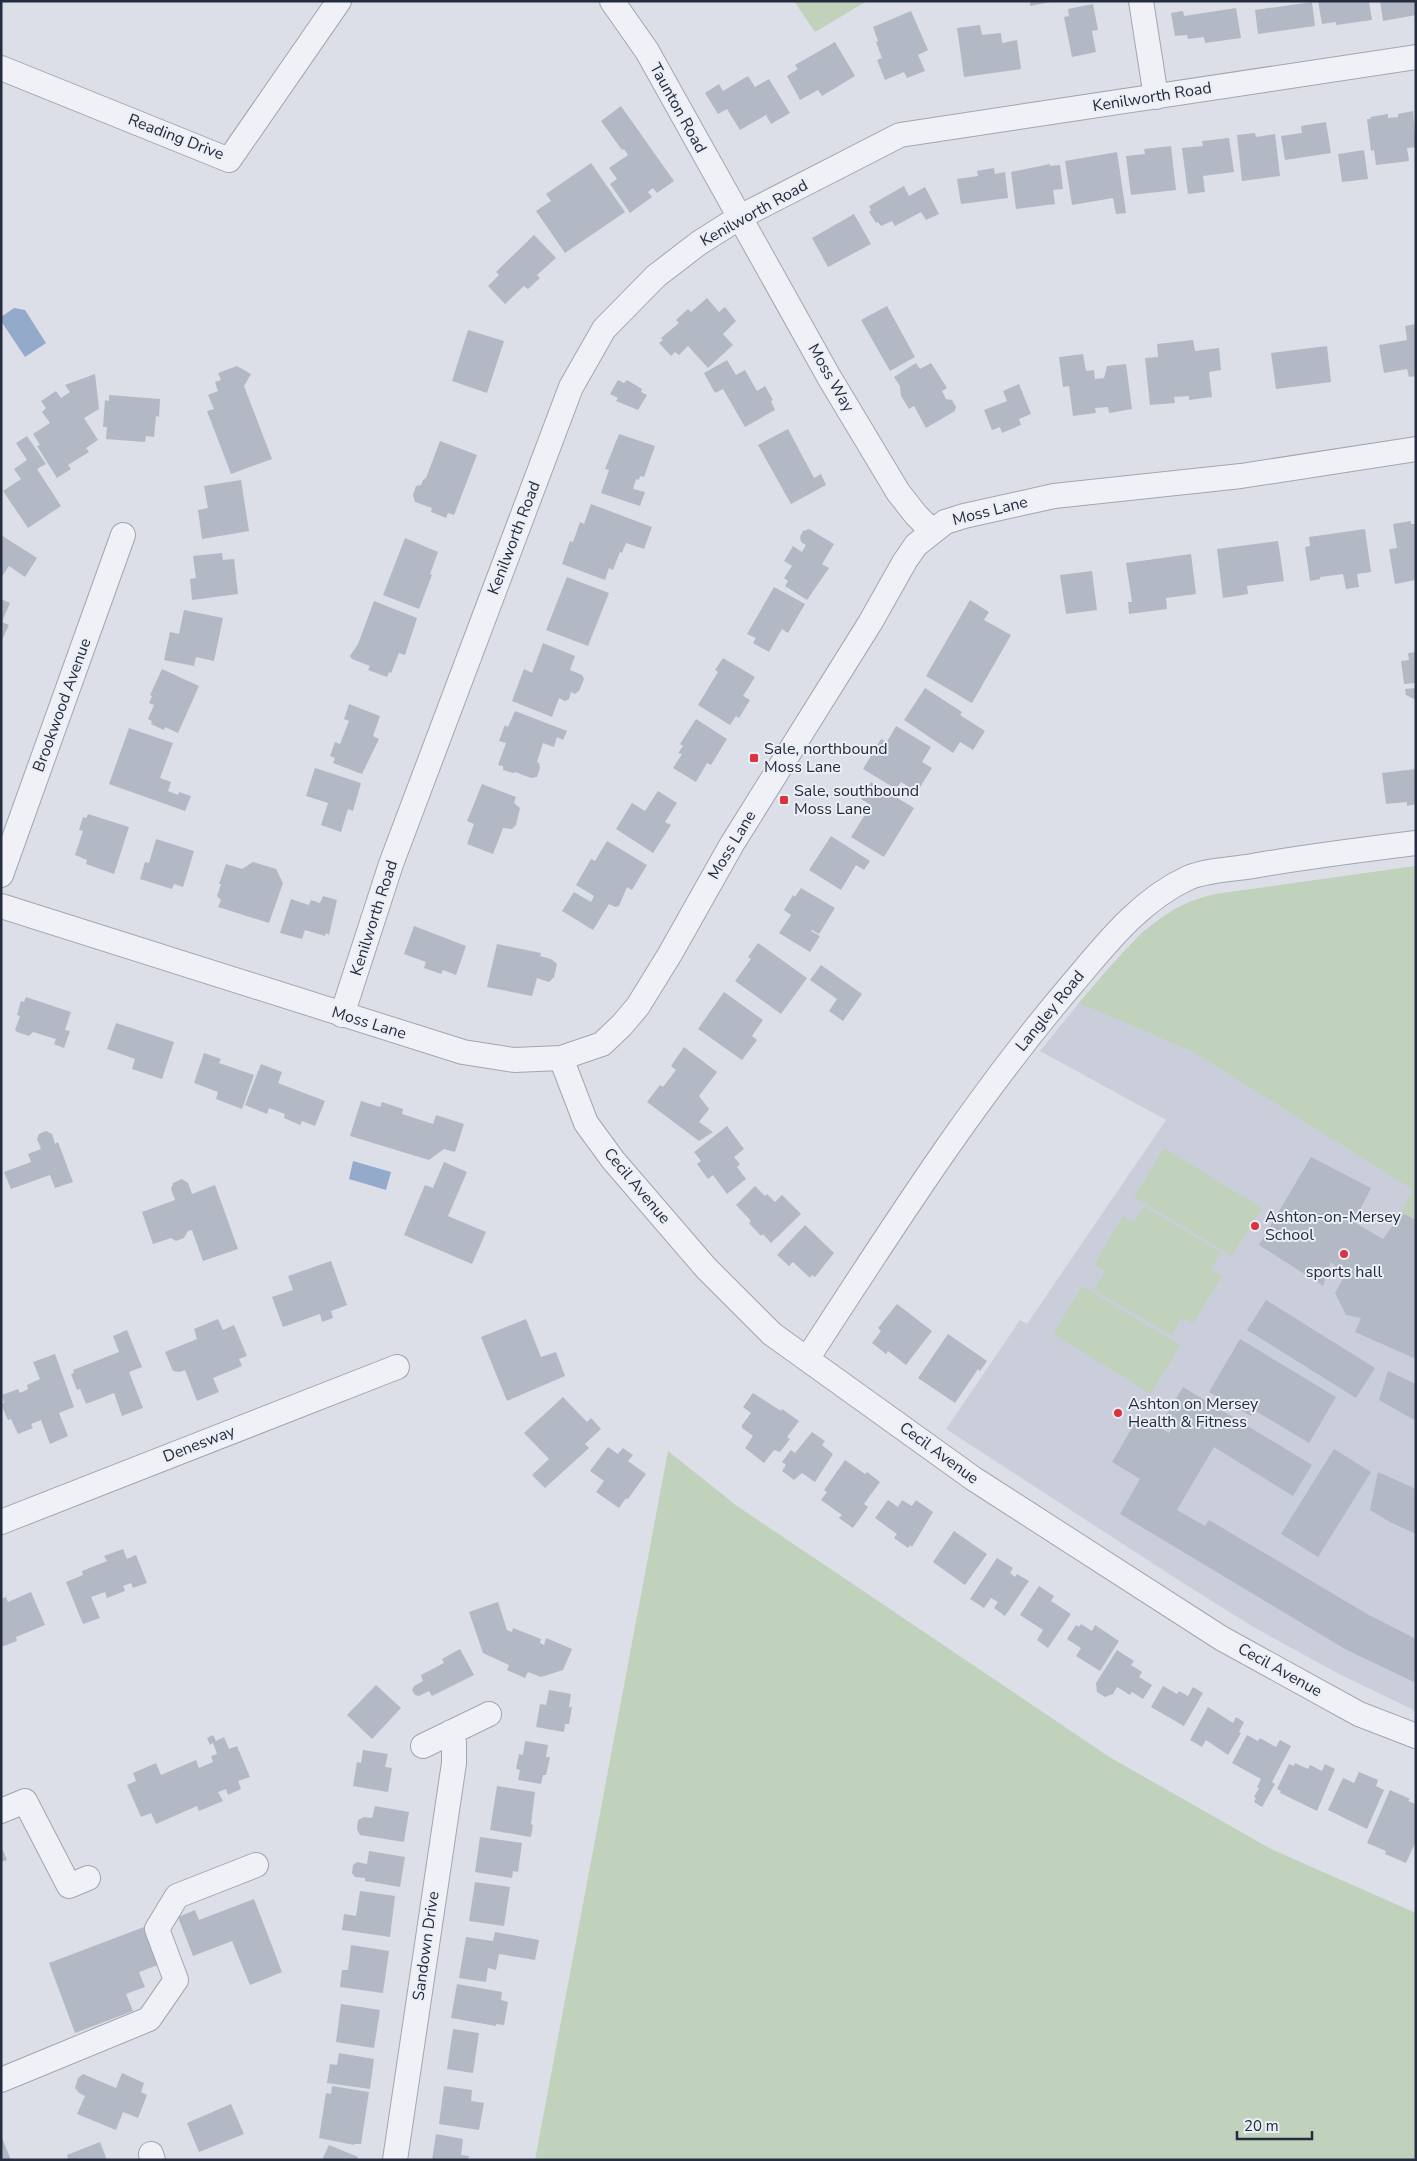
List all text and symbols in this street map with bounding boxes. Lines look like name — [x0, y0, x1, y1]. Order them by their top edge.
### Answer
street label: Taunton Road — [644, 59, 712, 157]
street label: Kenilworth Road — [1091, 77, 1213, 117]
street label: Reading Drive — [125, 109, 227, 165]
street label: Kenilworth Road — [696, 174, 812, 252]
street label: Moss Way — [803, 340, 860, 417]
street label: Kenilworth Road — [482, 478, 546, 598]
street label: Moss Lane — [950, 491, 1030, 531]
street label: Brookwood Avenue — [28, 635, 96, 775]
place label: Sale, northbound Moss Lane — [764, 738, 888, 778]
marker: Sale, northbound Moss Lane — [748, 752, 760, 764]
place label: Sale, southbound Moss Lane — [794, 780, 919, 820]
marker: Sale, southbound Moss Lane — [778, 794, 790, 806]
street label: Moss Lane — [703, 806, 761, 884]
street label: Kenilworth Road — [345, 857, 403, 979]
street label: Langley Road — [1011, 966, 1089, 1056]
street label: Moss Lane — [329, 1001, 409, 1045]
street label: Cecil Avenue — [599, 1143, 675, 1229]
place label: Ashton-on-Mersey School — [1265, 1206, 1402, 1246]
marker: Ashton-on-Mersey School — [1249, 1220, 1261, 1232]
marker: sports hall — [1338, 1248, 1350, 1260]
place label: sports hall — [1306, 1261, 1383, 1283]
place label: Ashton on Mersey Health & Fitness — [1128, 1393, 1259, 1433]
marker: Ashton on Mersey Health & Fitness — [1112, 1407, 1124, 1419]
street label: Cecil Avenue — [895, 1417, 983, 1489]
street label: Denesway — [160, 1420, 239, 1468]
street label: Cecil Avenue — [1234, 1638, 1326, 1702]
street label: Sandown Drive — [407, 1890, 445, 2002]
scale bar — [1237, 2108, 1312, 2140]
text: 20 m — [1244, 2116, 1279, 2136]

